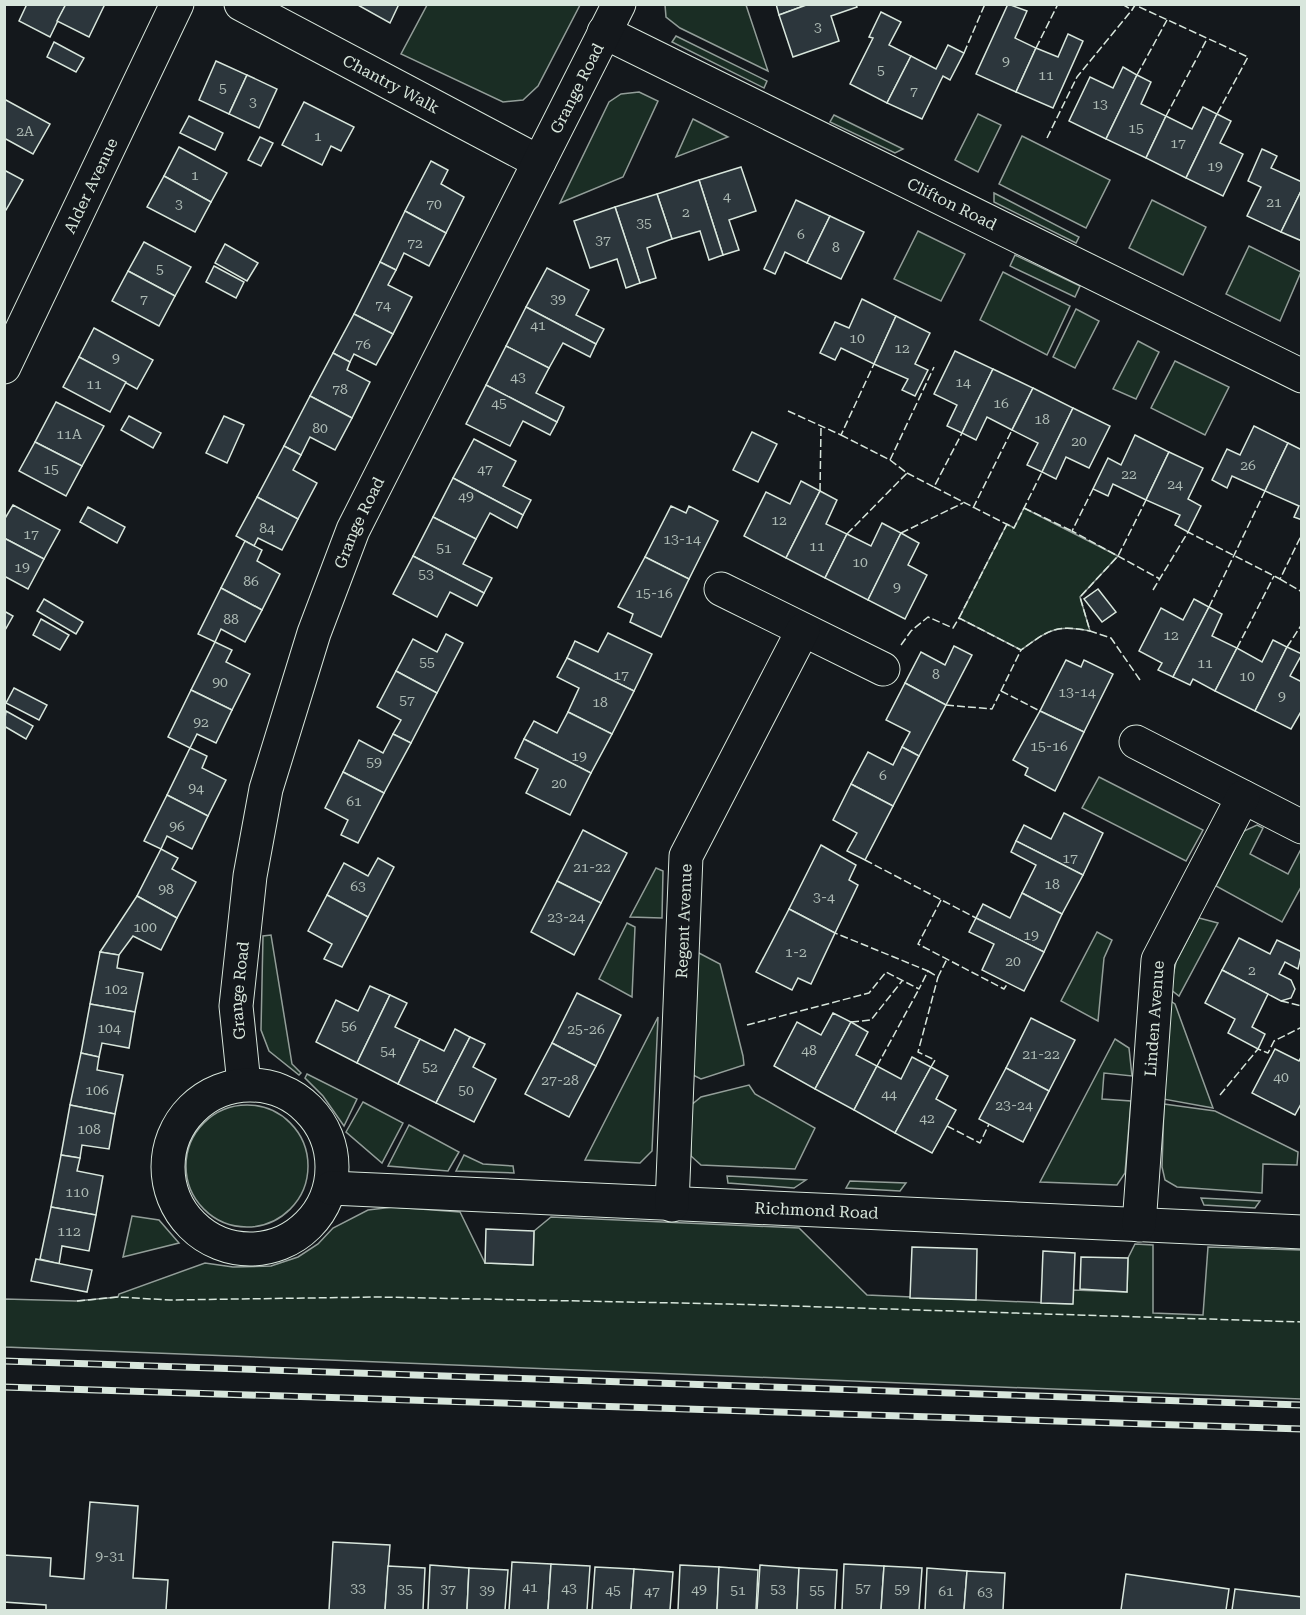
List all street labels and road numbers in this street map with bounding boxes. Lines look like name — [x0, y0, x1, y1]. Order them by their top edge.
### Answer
street label: Grange Road — [546, 40, 607, 137]
street label: Chantry Walk — [340, 50, 443, 117]
street label: Alder Avenue — [60, 135, 121, 236]
street label: Clifton Road — [904, 173, 1000, 234]
street label: Grange Road — [330, 474, 388, 571]
street label: Regent Avenue — [672, 863, 695, 979]
street label: Grange Road — [226, 940, 252, 1041]
street label: Linden Avenue — [1140, 960, 1167, 1077]
street label: Richmond Road — [754, 1198, 879, 1222]

